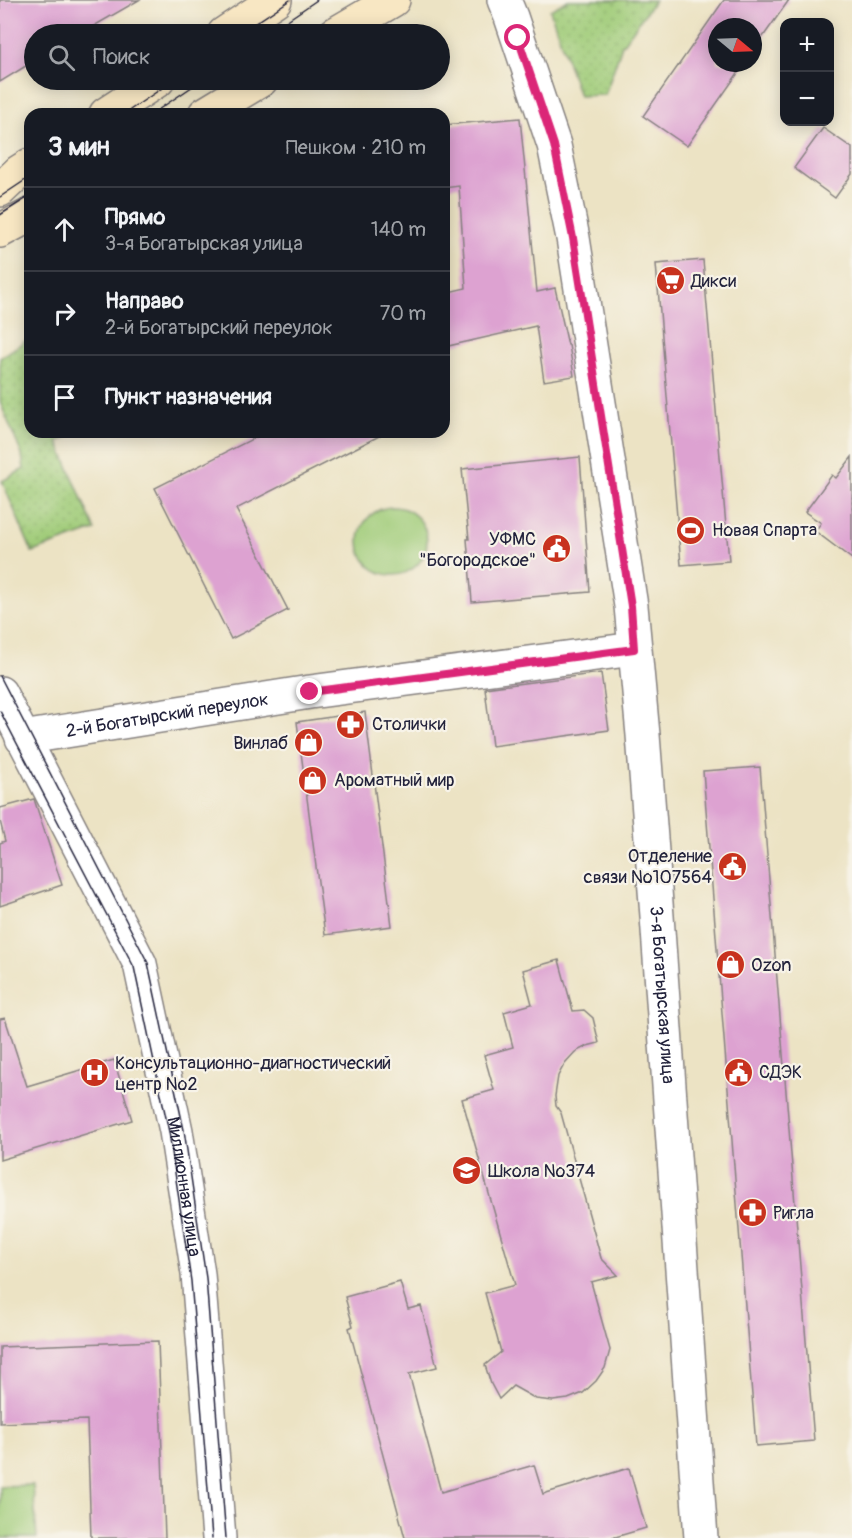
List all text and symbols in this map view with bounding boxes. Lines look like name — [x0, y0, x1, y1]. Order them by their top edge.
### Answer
north arrow — [708, 18, 762, 72]
map controls — [780, 18, 834, 126]
button: + — [780, 18, 834, 72]
search box — [24, 24, 450, 90]
route start — [504, 24, 530, 50]
icon: search — [45, 41, 78, 74]
text: Поиск — [93, 43, 150, 71]
button: − — [780, 72, 834, 126]
text: 3 мин — [48, 131, 110, 163]
text: Пешком · 210 m — [286, 135, 426, 160]
text: Прямо — [105, 203, 165, 231]
icon: ahead — [48, 213, 81, 246]
text: 140 m — [371, 217, 426, 242]
text: 3-я Богатырская улица — [105, 231, 303, 256]
supermarket icon: Дикси — [654, 265, 686, 297]
place label: Дикси — [690, 270, 736, 293]
text: Направо — [105, 287, 184, 315]
icon: right — [48, 297, 81, 330]
text: 70 m — [380, 301, 426, 326]
text: 2-й Богатырский переулок — [105, 315, 333, 340]
icon: arrive — [48, 381, 81, 414]
text: Пункт назначения — [105, 383, 272, 411]
sports icon: Новая Спарта — [675, 514, 707, 546]
place label: Новая Спарта — [712, 519, 817, 542]
place label: УФМС "Богородское" — [419, 528, 536, 572]
public building icon: УФМС "Богородское" — [541, 533, 573, 565]
route end — [296, 678, 322, 704]
street label: 2-й Богатырский переулок — [64, 687, 270, 742]
pharmacy icon: Столички — [335, 708, 367, 740]
place label: Столички — [372, 713, 446, 736]
shop icon: Винлаб — [293, 727, 325, 759]
place label: Винлаб — [233, 732, 288, 755]
shop icon: Ароматный мир — [297, 764, 329, 796]
place label: Ароматный мир — [334, 769, 455, 792]
place label: Отделение связи №107564 — [584, 845, 713, 889]
public building icon: Отделение связи №107564 — [717, 850, 749, 882]
street label: 3-я Богатырская улица — [645, 905, 680, 1085]
shop icon: Ozon — [714, 949, 746, 981]
place label: Ozon — [751, 954, 791, 977]
place label: Консультационно-диагностический центр №2 — [115, 1052, 391, 1096]
public building icon: СДЭК — [722, 1056, 754, 1088]
hospital icon: Консультационно-диагностический центр №2 — [78, 1057, 110, 1089]
place label: СДЭК — [759, 1061, 802, 1084]
street label: Миллионная улица — [162, 1114, 207, 1258]
school or university icon: Школа №374 — [451, 1155, 483, 1187]
place label: Школа №374 — [488, 1160, 596, 1183]
pharmacy icon: Ригла — [736, 1197, 768, 1229]
place label: Ригла — [773, 1202, 814, 1225]

